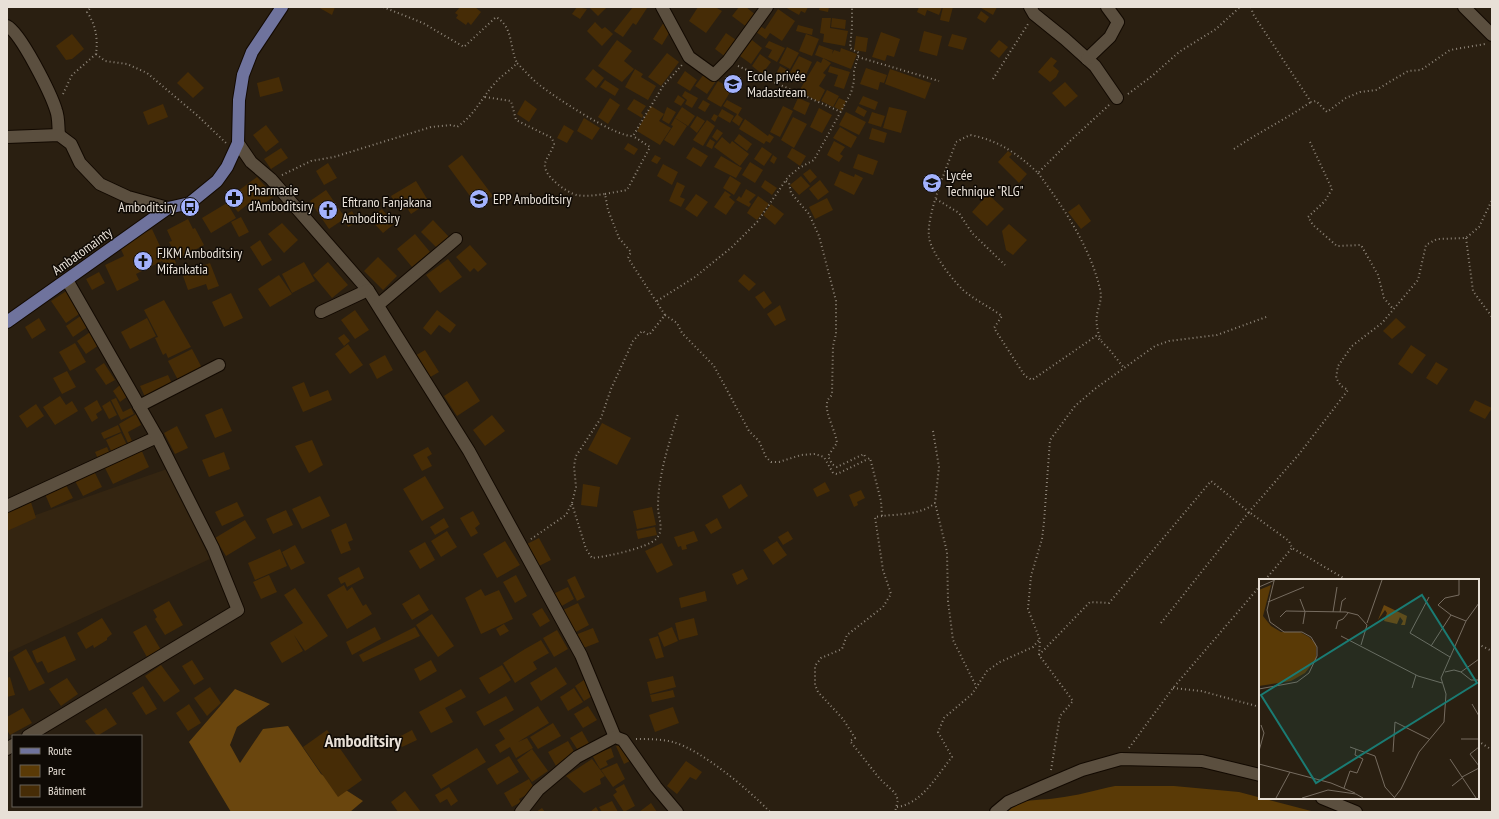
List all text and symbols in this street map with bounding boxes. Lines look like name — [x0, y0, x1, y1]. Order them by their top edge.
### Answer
place label: Ecole privée Madastream — [747, 67, 806, 101]
school or university icon: Ecole privée Madastream — [722, 73, 744, 95]
place label: Lycée Technique "RLG" — [946, 166, 1024, 200]
school or university icon: Lycée Technique "RLG" — [921, 172, 943, 194]
place label: Pharmacie d'Amboditsiry — [248, 181, 314, 215]
pharmacy icon: Pharmacie d'Amboditsiry — [223, 187, 245, 209]
school or university icon: EPP Amboditsiry — [468, 188, 490, 210]
place label: EPP Amboditsiry — [493, 190, 572, 208]
place label: Efitrano Fanjakana Amboditsiry — [342, 193, 432, 227]
bus stop icon: Amboditsiry — [179, 196, 201, 218]
place label: Amboditsiry — [118, 198, 177, 216]
church icon: Efitrano Fanjakana Amboditsiry — [317, 199, 339, 221]
street label: Ambatomainty — [48, 223, 116, 279]
place label: FJKM Amboditsiry Mifankatia — [157, 244, 243, 278]
church icon: FJKM Amboditsiry Mifankatia — [132, 250, 154, 272]
inset map — [1259, 579, 1479, 799]
district label: Amboditsiry — [323, 729, 402, 752]
legend — [12, 735, 142, 807]
text: Route — [48, 743, 72, 758]
text: Parc — [48, 763, 66, 778]
text: Bâtiment — [48, 783, 86, 798]

